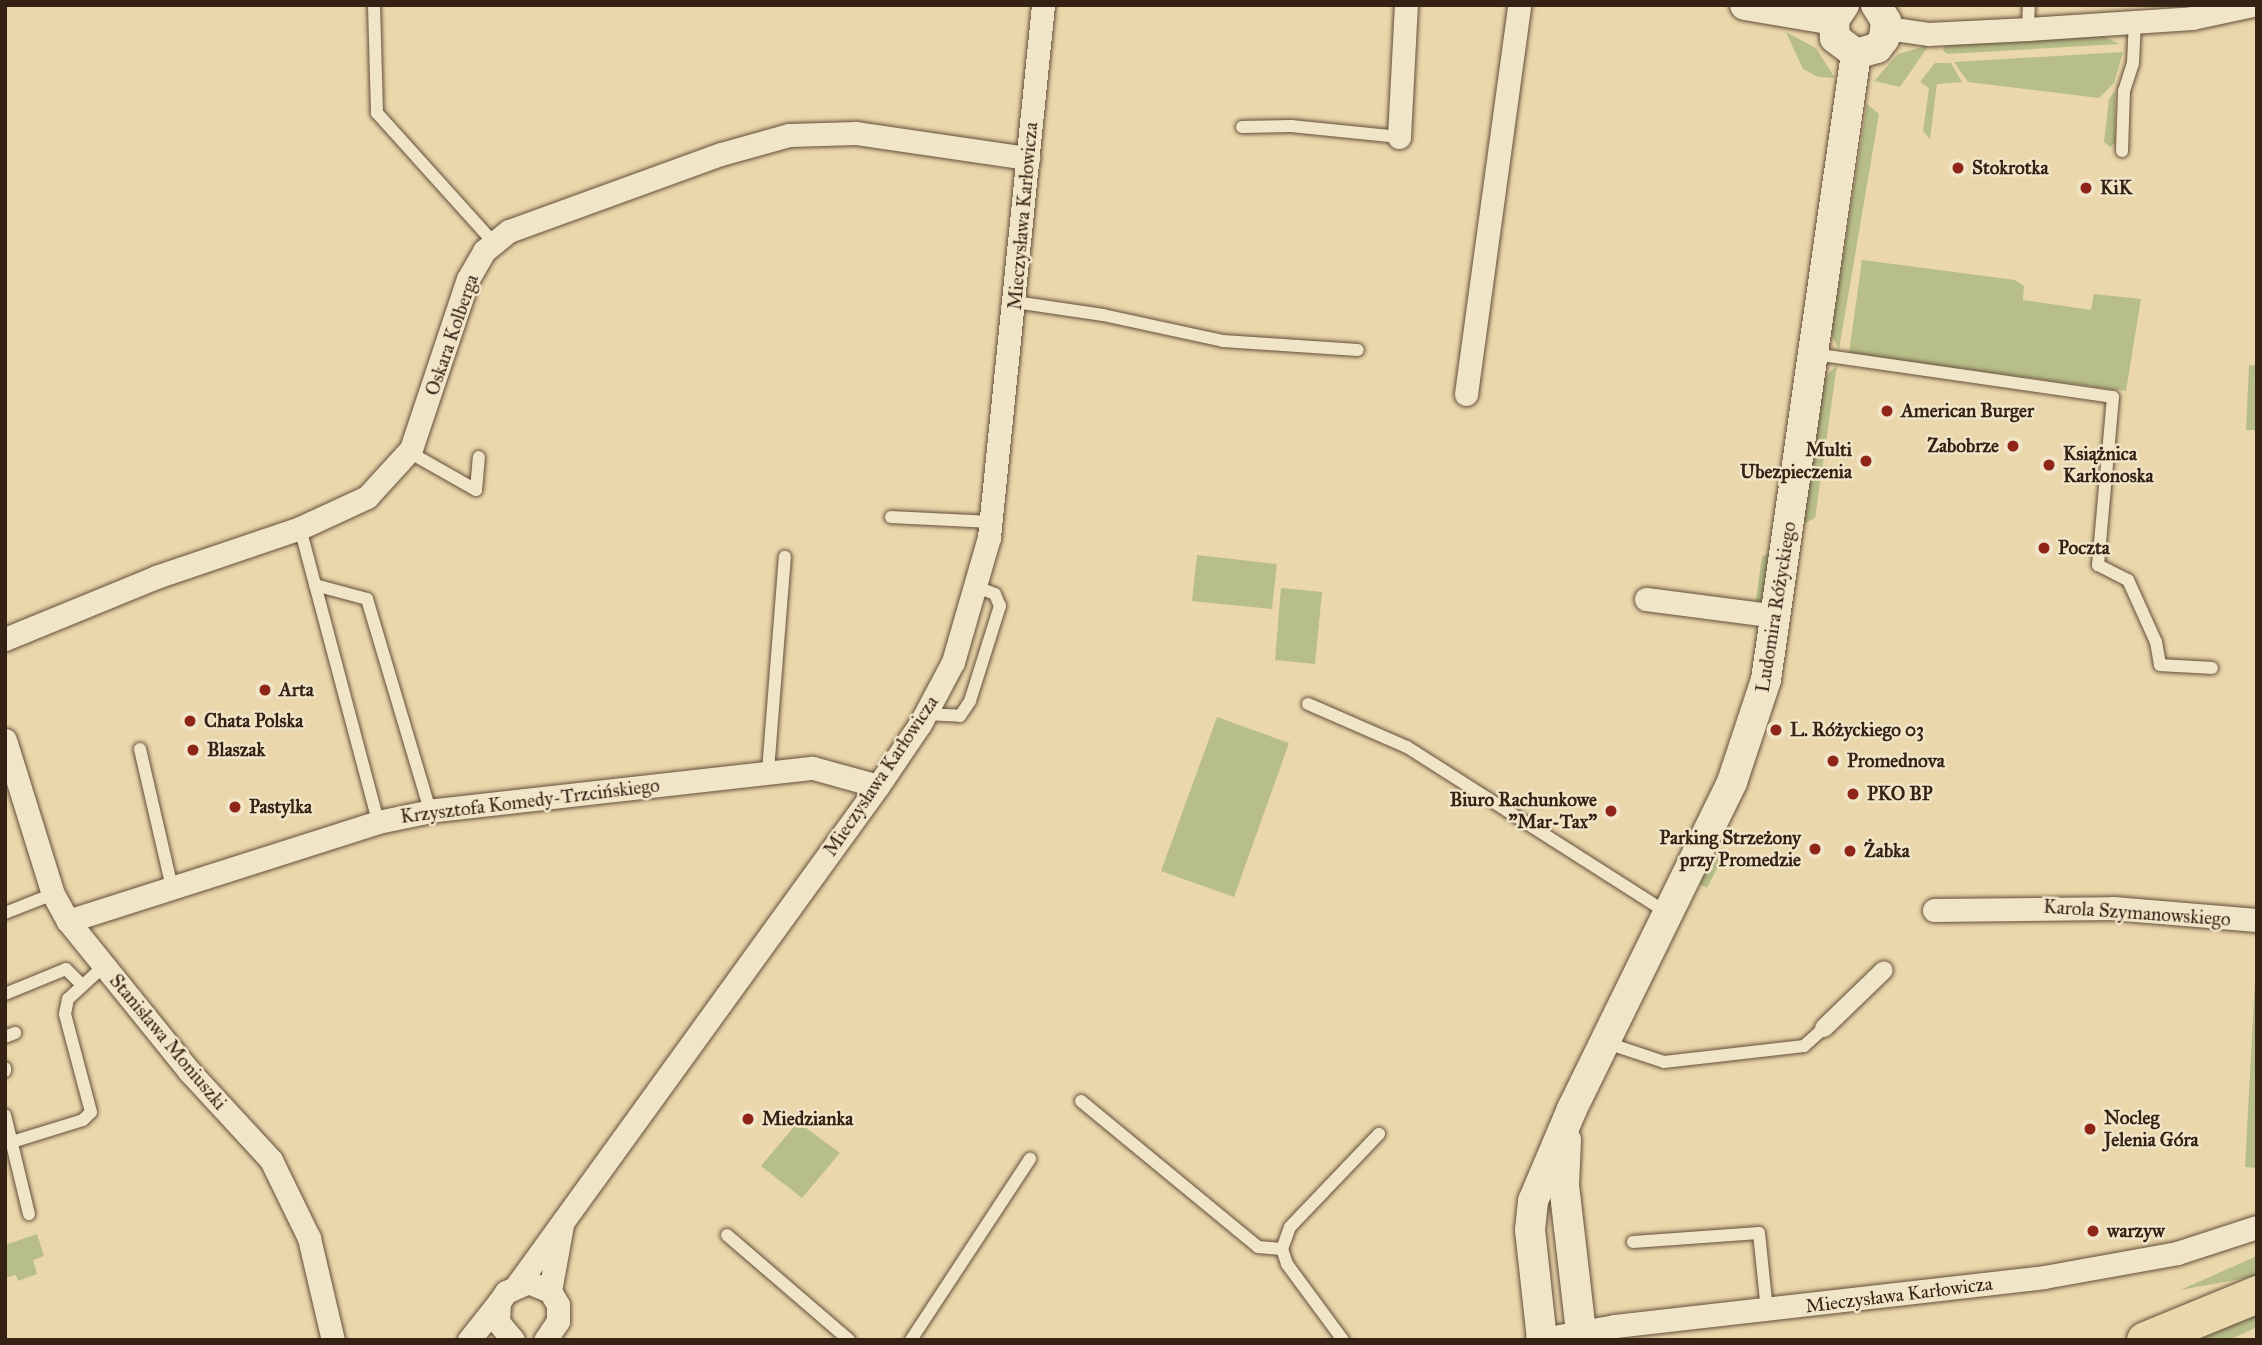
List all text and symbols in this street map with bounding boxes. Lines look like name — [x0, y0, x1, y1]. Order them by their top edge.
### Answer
street label: Mieczysława Karłowicza — [1003, 121, 1043, 311]
place label: Stokrotka — [1972, 157, 2048, 179]
marker: Stokrotka — [1950, 160, 1966, 176]
place label: KiK — [2100, 177, 2132, 199]
marker: KiK — [2078, 180, 2094, 196]
street label: Oskara Kolberga — [421, 271, 483, 399]
place label: American Burger — [1901, 400, 2034, 422]
marker: American Burger — [1879, 403, 1895, 419]
place label: Zabobrze — [1927, 435, 1999, 457]
marker: Zabobrze — [2005, 438, 2021, 454]
place label: Multi Ubezpieczenia — [1740, 439, 1852, 483]
place label: Książnica Karkonoska — [2063, 443, 2154, 487]
marker: Multi Ubezpieczenia — [1858, 453, 1874, 469]
marker: Książnica Karkonoska — [2041, 457, 2057, 473]
street label: Ludomira Różyckiego — [1751, 520, 1801, 694]
place label: Poczta — [2058, 537, 2110, 559]
marker: Poczta — [2036, 540, 2052, 556]
place label: Arta — [279, 679, 314, 701]
marker: Arta — [257, 682, 273, 698]
street label: Mieczysława Karłowicza — [819, 692, 943, 860]
place label: Chata Polska — [204, 710, 303, 732]
marker: Chata Polska — [182, 713, 198, 729]
place label: L. Różyckiego 03 — [1790, 719, 1924, 741]
marker: L. Różyckiego 03 — [1768, 722, 1784, 738]
place label: Blaszak — [207, 739, 265, 761]
marker: Blaszak — [185, 742, 201, 758]
place label: Promednova — [1847, 750, 1945, 772]
marker: Promednova — [1825, 753, 1841, 769]
street label: Krzysztofa Komedy-Trzcińskiego — [399, 774, 661, 828]
place label: PKO BP — [1867, 783, 1933, 805]
marker: PKO BP — [1845, 786, 1861, 802]
place label: Biuro Rachunkowe "Mar-Tax" — [1450, 789, 1597, 833]
place label: Pastylka — [249, 796, 312, 818]
marker: Pastylka — [227, 799, 243, 815]
marker: Biuro Rachunkowe "Mar-Tax" — [1603, 803, 1619, 819]
place label: Parking Strzeżony przy Promedzie — [1659, 827, 1801, 871]
place label: Żabka — [1864, 840, 1910, 862]
marker: Parking Strzeżony przy Promedzie — [1807, 841, 1823, 857]
marker: Żabka — [1842, 843, 1858, 859]
street label: Karola Szymanowskiego — [2043, 895, 2231, 931]
street label: Stanisława Moniuszki — [105, 970, 231, 1114]
place label: Nocleg Jelenia Góra — [2104, 1107, 2199, 1151]
place label: Miedzianka — [762, 1108, 853, 1130]
marker: Miedzianka — [740, 1111, 756, 1127]
marker: Nocleg Jelenia Góra — [2082, 1121, 2098, 1137]
place label: warzyw — [2107, 1220, 2165, 1242]
marker: warzyw — [2085, 1223, 2101, 1239]
street label: Mieczysława Karłowicza — [1804, 1272, 1994, 1318]

